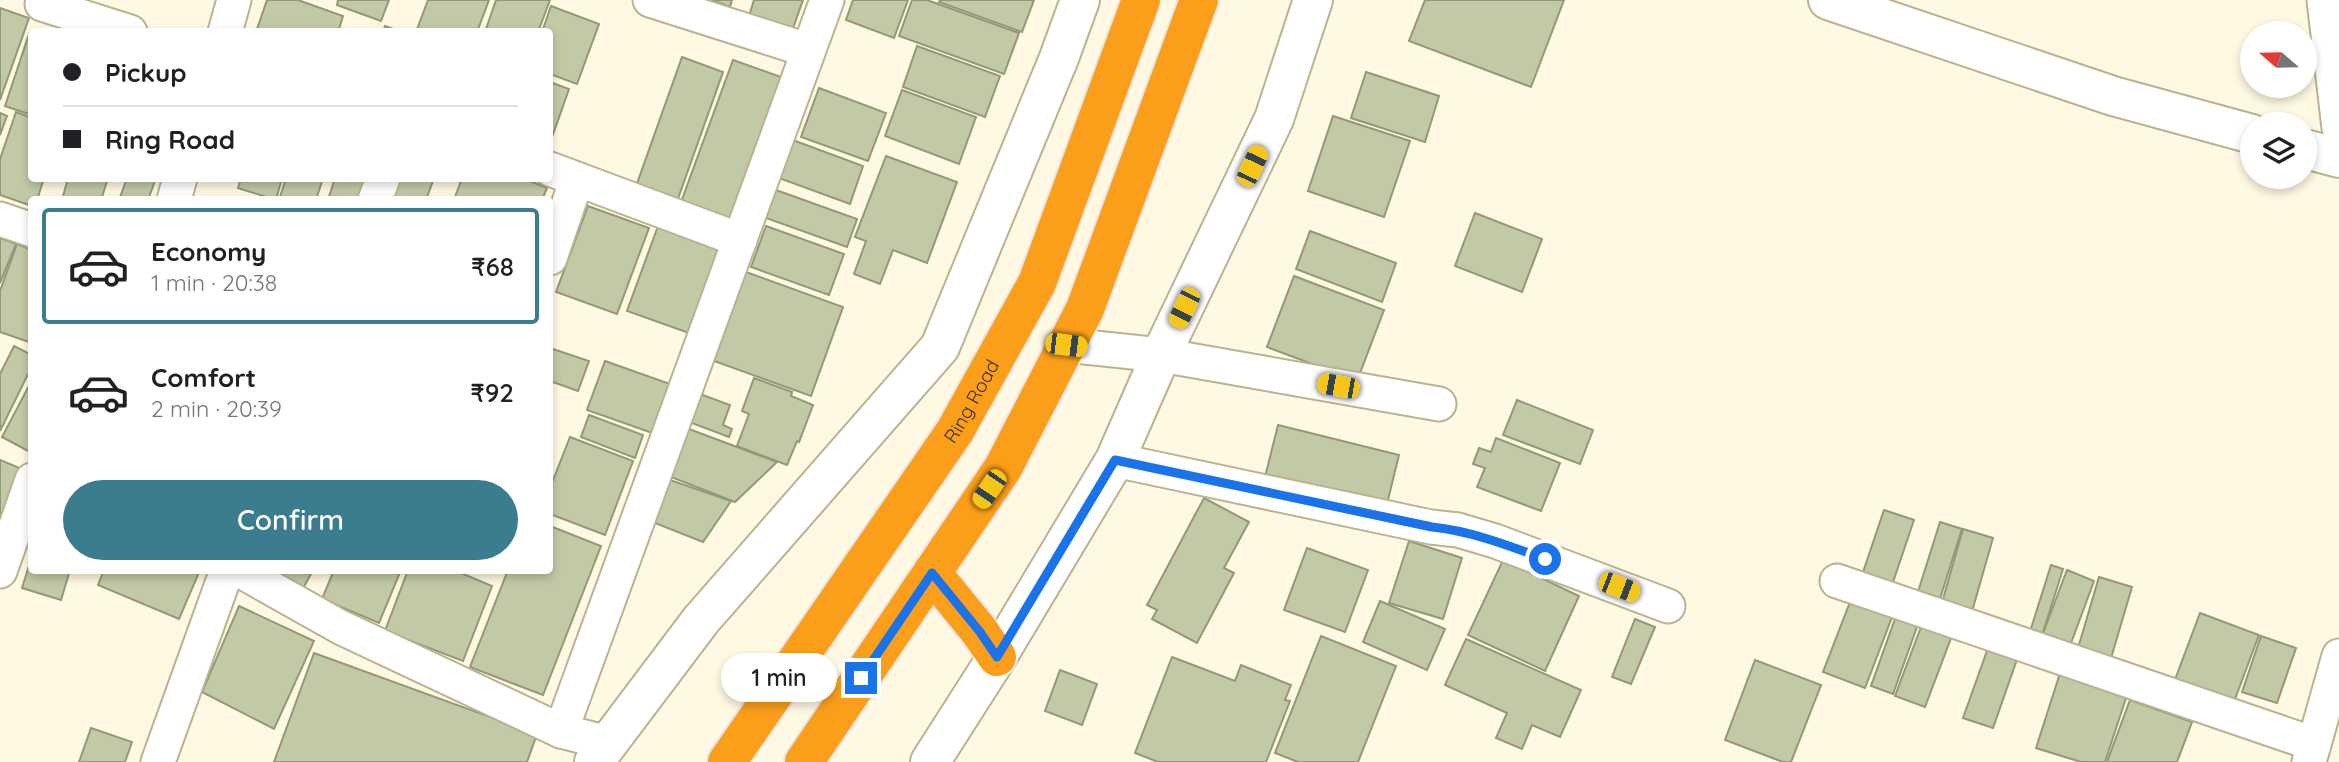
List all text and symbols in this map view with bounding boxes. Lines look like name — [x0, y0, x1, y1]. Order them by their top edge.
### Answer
north arrow — [2240, 21, 2317, 98]
map controls — [2240, 21, 2317, 189]
text: Pickup — [105, 56, 187, 89]
button: layers — [2240, 112, 2317, 189]
text: Ring Road — [105, 123, 235, 156]
car — [1234, 143, 1271, 189]
icon: car — [67, 235, 130, 298]
text: Economy — [151, 235, 266, 268]
text: ₹68 — [471, 250, 514, 283]
text: 1 min · 20:38 — [151, 268, 277, 297]
car — [1166, 285, 1203, 331]
car — [1044, 332, 1089, 358]
street label: Ring Road — [938, 355, 1004, 448]
icon: car — [67, 361, 130, 424]
text: Comfort — [151, 361, 256, 394]
car — [1316, 372, 1361, 400]
text: ₹92 — [470, 376, 514, 409]
text: 2 min · 20:39 — [151, 394, 282, 423]
car — [969, 466, 1010, 512]
button: Confirm — [63, 480, 518, 560]
route start — [1529, 543, 1561, 575]
car — [1596, 570, 1643, 604]
callout: 1 min — [721, 654, 836, 702]
route end — [845, 662, 877, 694]
text: 1 min — [751, 663, 807, 692]

